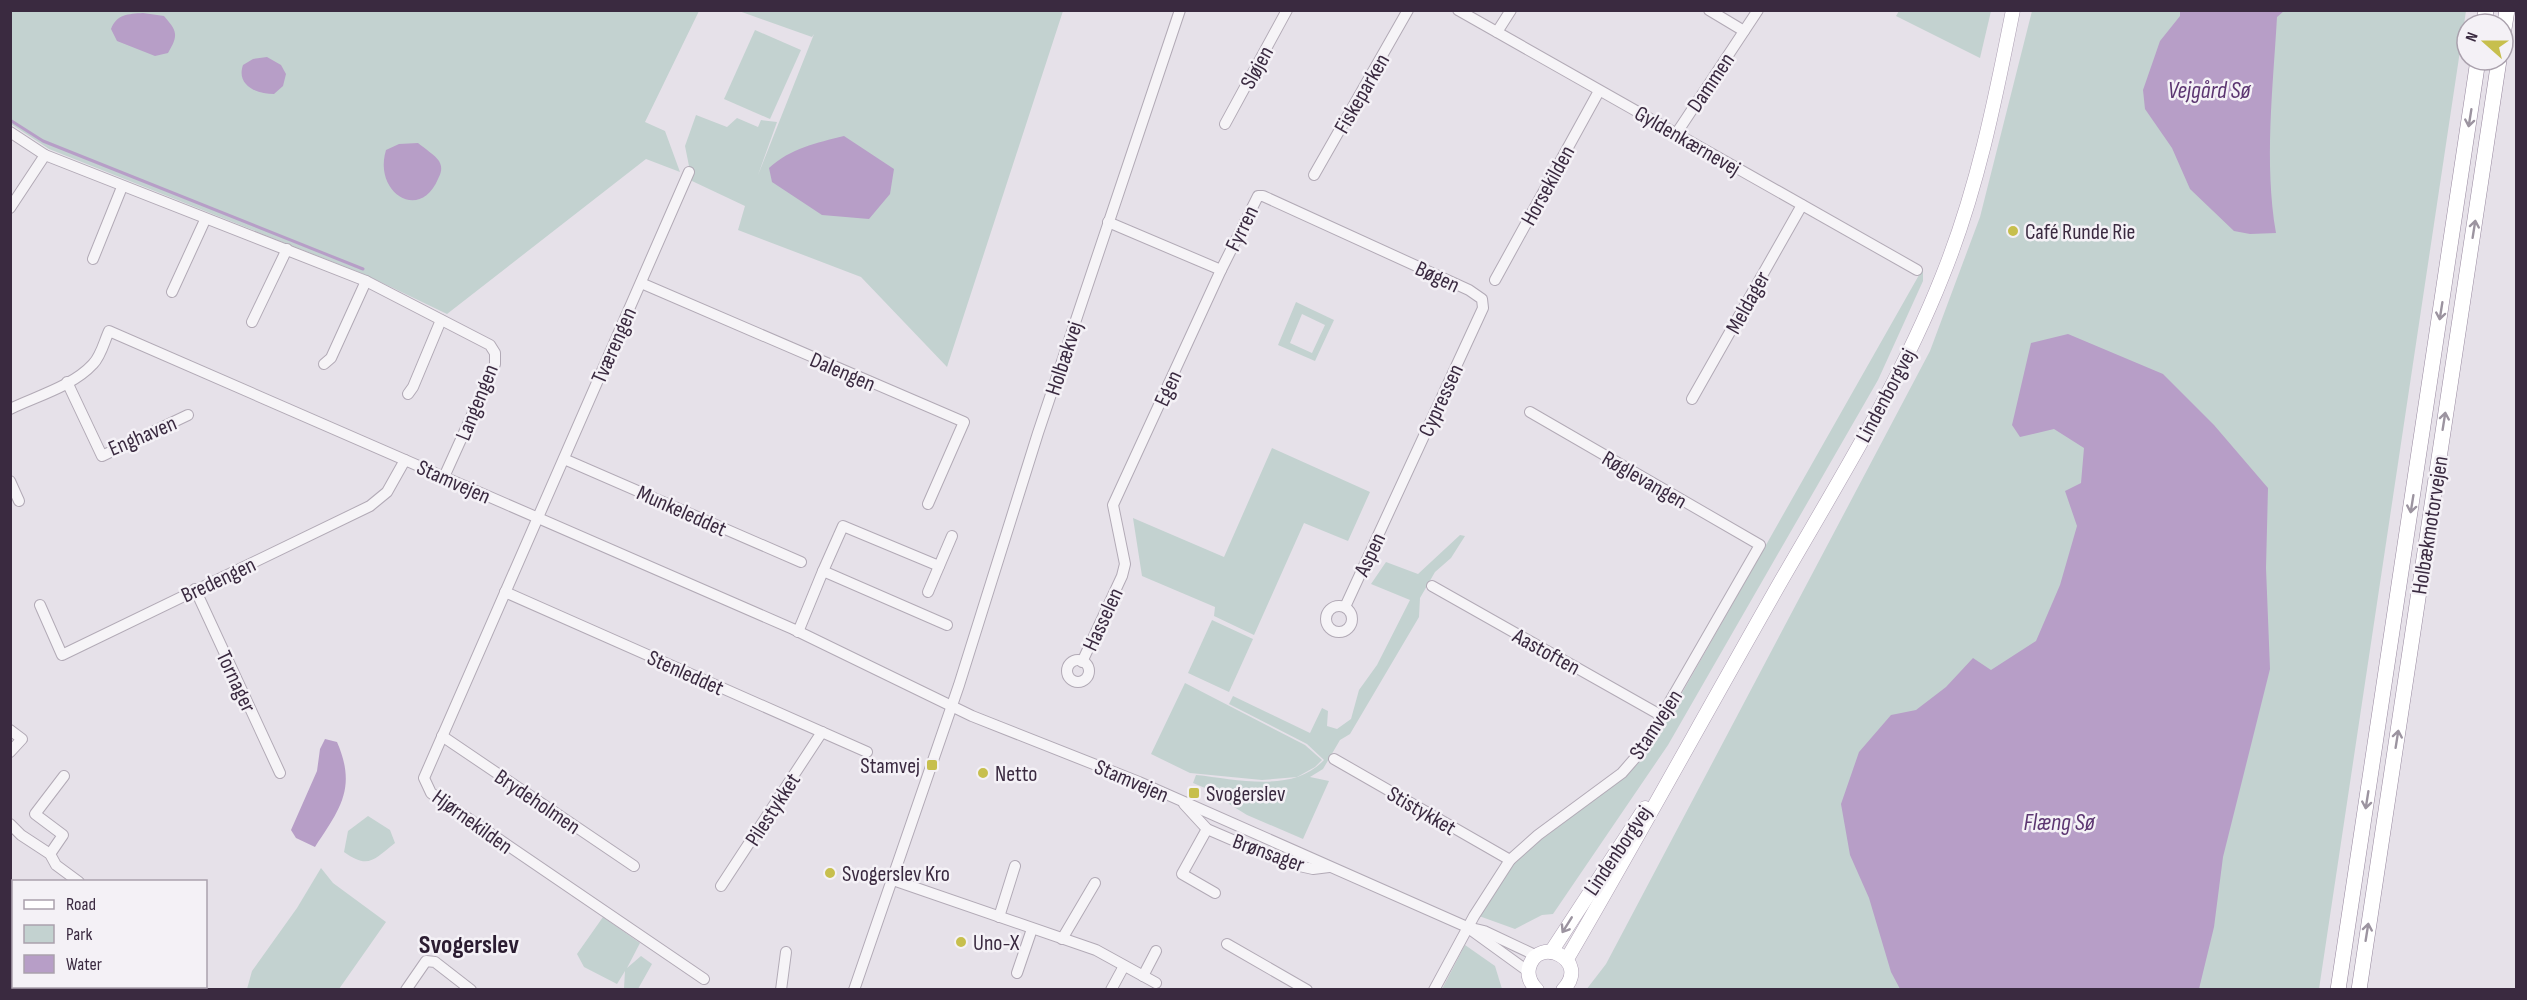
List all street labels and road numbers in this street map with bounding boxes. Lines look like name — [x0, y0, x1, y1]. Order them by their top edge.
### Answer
street label: Sløjen — [1235, 42, 1280, 94]
street label: Dammen — [1682, 48, 1741, 118]
street label: Fiskeparken — [1329, 49, 1396, 138]
street label: Gyldenkærnevej — [1629, 100, 1745, 182]
street label: Horsekilden — [1515, 141, 1581, 230]
street label: Fyrren — [1220, 201, 1265, 256]
street label: Bøgen — [1411, 255, 1464, 299]
street label: Meldager — [1720, 267, 1776, 339]
street label: Tværengen — [586, 303, 643, 388]
street label: Holbækvej — [1040, 318, 1089, 399]
street label: Lindenborgvej — [1850, 344, 1922, 447]
street label: Dalengen — [806, 347, 879, 398]
street label: Langengen — [450, 360, 505, 445]
street label: Cypressen — [1413, 360, 1470, 441]
street label: Egen — [1149, 367, 1188, 411]
street label: Enghaven — [104, 410, 181, 463]
street label: Røglevangen — [1597, 445, 1692, 515]
street label: Stamvejen — [412, 454, 494, 511]
street label: Holbækmotorvejen — [2406, 454, 2455, 596]
street label: Munkeleddet — [632, 480, 731, 543]
street label: Aspen — [1348, 529, 1392, 582]
street label: Bredengen — [177, 551, 260, 609]
street label: Hasselen — [1077, 584, 1130, 655]
street label: Aastoften — [1507, 622, 1585, 682]
street label: Stenleddet — [643, 645, 728, 702]
street label: Tornager — [210, 647, 262, 717]
street label: Stamvejen — [1624, 685, 1689, 765]
street label: Stamvejen — [1090, 754, 1173, 809]
street label: Brydeholmen — [489, 764, 585, 841]
street label: Pilestykket — [740, 768, 807, 851]
street label: Stistykket — [1382, 781, 1461, 842]
street label: Hjørnekilden — [427, 784, 518, 860]
street label: Lindenborgvej — [1578, 801, 1658, 901]
street label: Brønsager — [1229, 828, 1308, 879]

